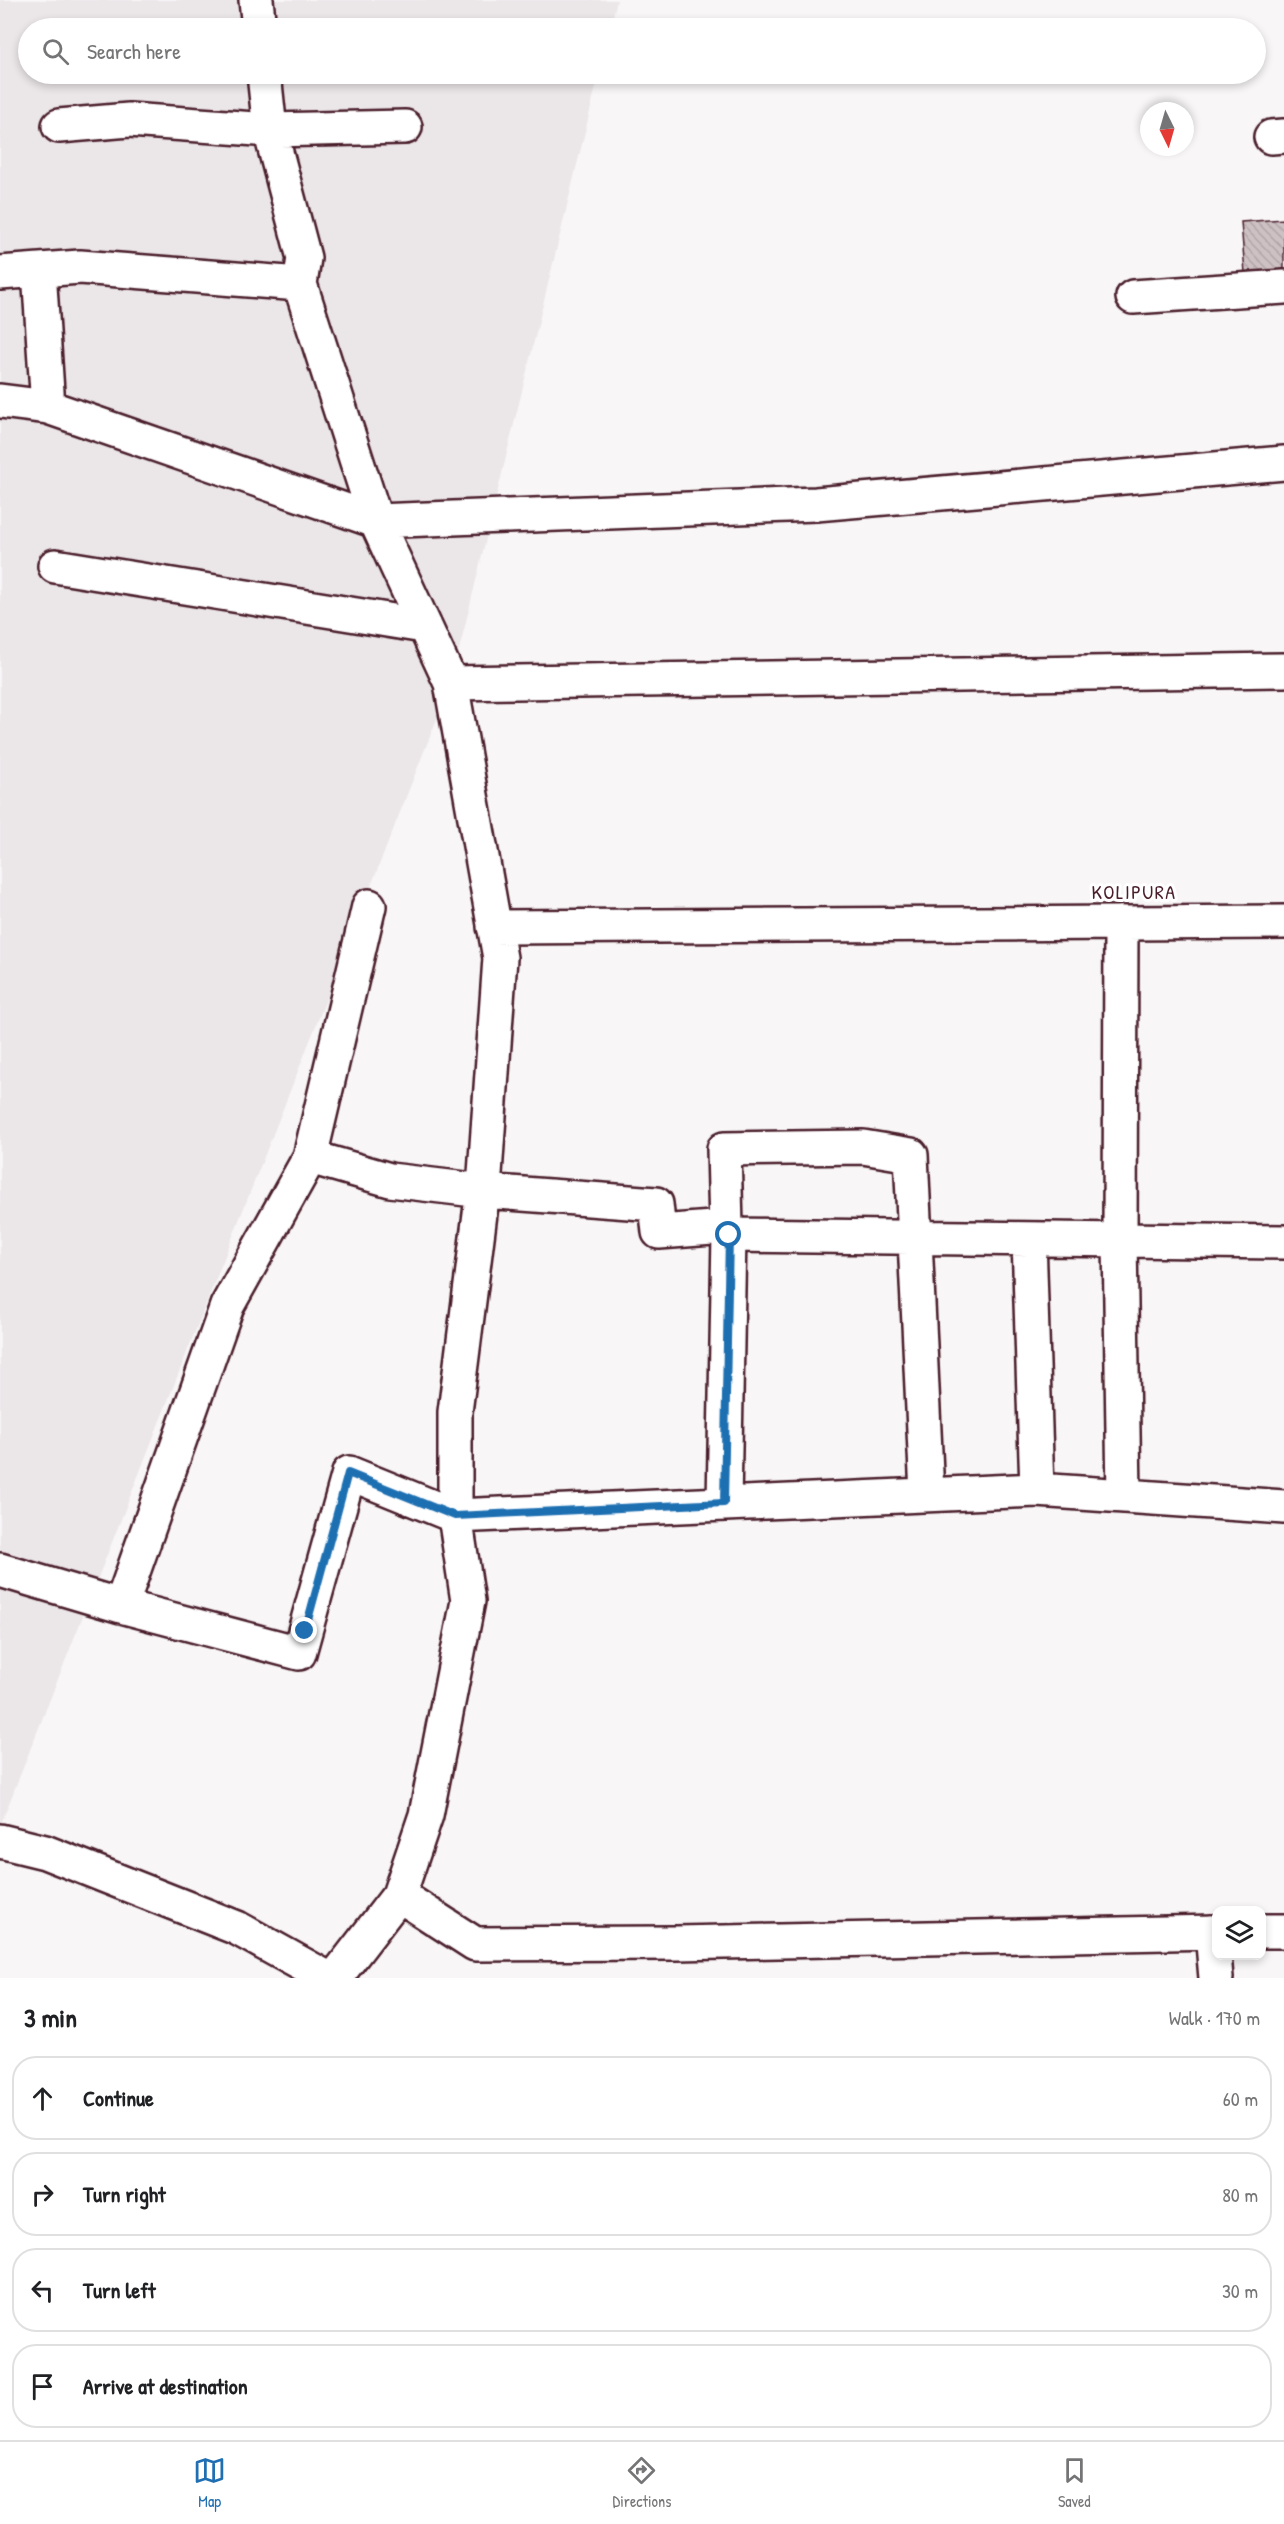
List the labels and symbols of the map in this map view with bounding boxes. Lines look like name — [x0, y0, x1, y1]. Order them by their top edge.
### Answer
north arrow — [1140, 102, 1194, 156]
district label: KOLIPURA — [1091, 878, 1177, 905]
route start — [715, 1221, 741, 1247]
route end — [291, 1617, 317, 1643]

